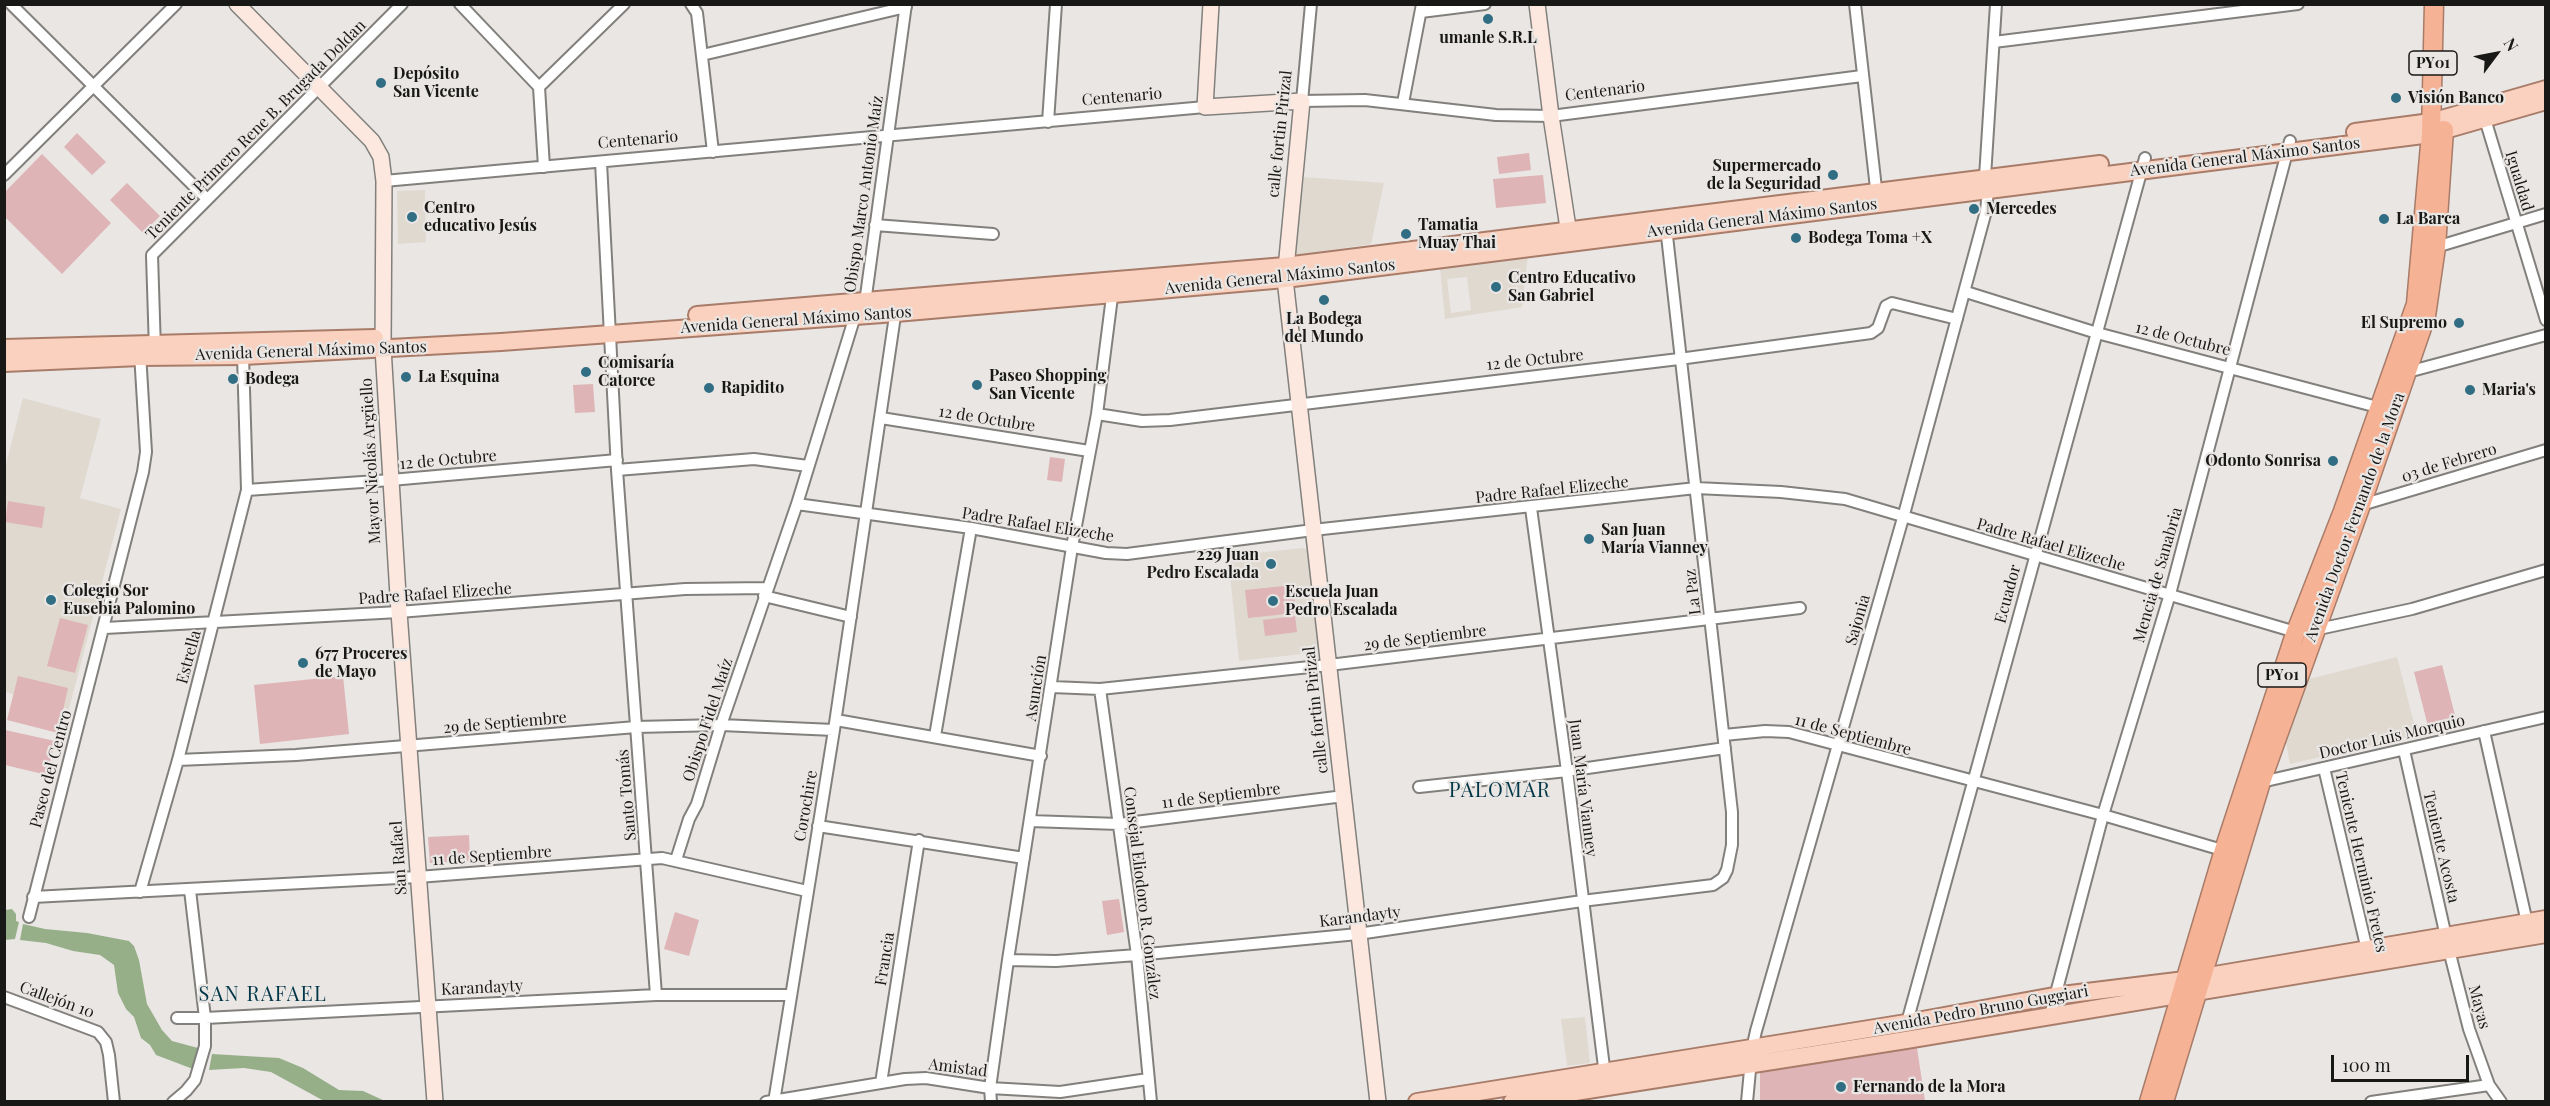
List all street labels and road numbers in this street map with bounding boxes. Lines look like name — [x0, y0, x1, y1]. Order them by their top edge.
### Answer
street label: Teniente Primero Rene B. Brugada Doldan — [142, 16, 370, 244]
road number: PY01 — [2409, 51, 2457, 75]
street label: calle fortin Pirizal — [1264, 70, 1296, 198]
street label: Centenario — [1564, 77, 1646, 105]
street label: Centenario — [1081, 84, 1163, 110]
street label: Obispo Marco Antonio Maíz — [841, 94, 887, 294]
street label: Centenario — [597, 127, 679, 153]
street label: Avenida General Máximo Santos — [2129, 133, 2361, 181]
street label: Igualdad — [2501, 149, 2537, 213]
street label: Avenida General Máximo Santos — [1646, 194, 1878, 242]
street label: Avenida General Máximo Santos — [1164, 255, 1396, 299]
street label: Avenida General Máximo Santos — [680, 302, 912, 338]
street label: 12 de Octubre — [2133, 318, 2233, 360]
street label: Avenida General Máximo Santos — [195, 337, 427, 365]
street label: 12 de Octubre — [1486, 345, 1584, 375]
street label: Mayor Nicolás Argüello — [357, 378, 385, 544]
street label: Avenida Doctor Fernando de la Mora — [2301, 390, 2409, 644]
street label: 12 de Octubre — [937, 402, 1037, 436]
street label: 03 de Febrero — [2399, 439, 2499, 487]
street label: 12 de Octubre — [399, 446, 497, 474]
street label: Padre Rafael Elizeche — [1475, 472, 1629, 508]
street label: Padre Rafael Elizeche — [961, 503, 1115, 547]
street label: Mencia de Sanabria — [2129, 505, 2187, 645]
street label: Padre Rafael Elizeche — [1974, 515, 2128, 575]
street label: Ecuador — [1991, 563, 2025, 625]
street label: La Paz — [1681, 568, 1705, 616]
street label: Padre Rafael Elizeche — [358, 579, 512, 609]
street label: Sajonia — [1842, 592, 1874, 648]
street label: 29 de Septiembre — [1362, 621, 1488, 655]
street label: Estrella — [173, 628, 205, 686]
street label: calle fortin Pirizal — [1300, 646, 1332, 774]
street label: Asunción — [1021, 653, 1051, 723]
street label: Obispo Fidel Maíz — [679, 656, 737, 784]
road number: PY01 — [2258, 663, 2306, 687]
street label: Paseo del Centro — [26, 708, 76, 830]
street label: 29 de Septiembre — [443, 708, 567, 738]
street label: 11 de Septiembre — [1793, 710, 1913, 760]
street label: Doctor Luis Morquio — [2317, 711, 2467, 763]
street label: Juan María Vianney — [1565, 718, 1601, 858]
street label: Santo Tomás — [613, 748, 641, 842]
street label: Corochire — [790, 769, 822, 843]
street label: Teniente Herminio Fretes — [2331, 770, 2391, 954]
street label: 11 de Septiembre — [1160, 779, 1282, 813]
street label: Consejal Eliodoro R. González — [1119, 785, 1165, 1001]
street label: Teniente Acosta — [2419, 789, 2463, 905]
street label: San Rafael — [387, 820, 411, 896]
street label: 11 de Septiembre — [432, 842, 552, 870]
street label: Karandayty — [1318, 902, 1402, 932]
street label: Francia — [871, 931, 899, 987]
street label: Karandayty — [441, 976, 523, 1000]
street label: Callejón 10 — [17, 978, 97, 1022]
street label: Avenida Pedro Bruno Guggiari — [1872, 982, 2090, 1038]
street label: Mayas — [2464, 983, 2494, 1031]
street label: Amistad — [928, 1055, 988, 1081]

